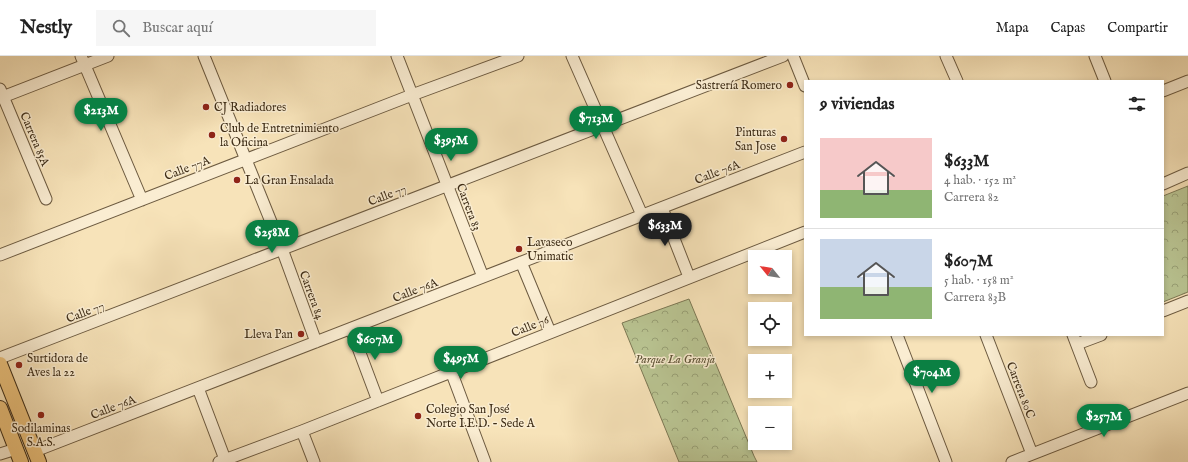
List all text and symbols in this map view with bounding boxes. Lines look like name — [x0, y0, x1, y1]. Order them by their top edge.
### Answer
search box — [96, 10, 376, 46]
text: Nestly — [20, 16, 72, 40]
icon: search — [110, 17, 132, 39]
text: Buscar aquí — [142, 18, 213, 37]
text: Mapa — [996, 19, 1029, 37]
text: Capas — [1051, 19, 1085, 37]
text: Compartir — [1107, 19, 1168, 37]
place label: Sastrería Romero — [696, 78, 783, 93]
marker: Sastrería Romero — [785, 80, 795, 90]
icon: filters — [1126, 93, 1148, 115]
text: 9 viviendas — [820, 94, 894, 115]
pin: $213M — [73, 98, 129, 132]
place label: CJ Radiadores — [214, 100, 286, 116]
text: $213M — [83, 102, 119, 119]
marker: CJ Radiadores — [201, 102, 211, 112]
pin: $713M — [568, 106, 624, 140]
street label: Carrera 85A — [16, 110, 53, 169]
text: $713M — [578, 110, 614, 127]
place label: Club de Entretnimiento la Oficina — [220, 121, 339, 150]
place label: Pinturas San Jose — [735, 125, 776, 155]
pin: $395M — [423, 128, 479, 162]
marker: Club de Entretnimiento la Oficina — [207, 130, 217, 140]
text: $395M — [434, 132, 468, 149]
marker: Pinturas San Jose — [779, 134, 789, 144]
text: $633M — [944, 151, 989, 172]
street label: Calle 77A — [162, 153, 213, 184]
icon: home — [852, 154, 900, 202]
street label: Calle 76A — [692, 157, 743, 188]
text: 4 hab. · 152 m² — [944, 172, 1016, 189]
place label: La Gran Ensalada — [245, 173, 334, 188]
marker: La Gran Ensalada — [232, 175, 242, 185]
street label: Calle 77 — [366, 181, 408, 210]
street label: Carrera 83 — [453, 181, 484, 233]
text: Carrera 82 — [944, 189, 999, 206]
pin: $633M — [637, 213, 693, 247]
text: $633M — [648, 217, 682, 234]
pin: $258M — [244, 220, 300, 254]
text: $258M — [254, 224, 290, 241]
place label: Lavaseco Unimatic — [527, 235, 573, 264]
marker: Lavaseco Unimatic — [514, 244, 524, 254]
north arrow — [748, 250, 792, 294]
map controls — [748, 250, 792, 450]
text: $607M — [944, 251, 993, 272]
icon: home — [852, 255, 900, 303]
street label: Carrera 84 — [296, 269, 327, 322]
text: 5 hab. · 158 m² — [944, 272, 1014, 289]
street label: Calle 76A — [390, 275, 441, 306]
text: Carrera 83B — [944, 289, 1006, 306]
street label: Calle 77 — [64, 298, 106, 327]
button: locate — [748, 302, 792, 346]
street label: Calle 76 — [509, 312, 552, 341]
place label: Lleva Pan — [244, 327, 294, 342]
pin: $607M — [347, 327, 403, 361]
marker: Lleva Pan — [296, 329, 306, 339]
text: $607M — [356, 331, 394, 348]
pin: $495M — [433, 346, 489, 380]
text: $495M — [443, 350, 479, 367]
place label: Surtidora de Aves la 22 — [26, 351, 89, 380]
park label: Parque La Granja — [635, 352, 715, 367]
button: + — [748, 354, 792, 398]
marker: Surtidora de Aves la 22 — [14, 360, 24, 370]
pin: $704M — [904, 360, 960, 394]
street label: Carrera 80C — [1003, 360, 1038, 421]
text: $704M — [913, 364, 951, 381]
street label: Calle 76A — [88, 392, 139, 423]
place label: Colegio San José Norte I.E.D. - Sede A — [426, 402, 536, 431]
pin: $257M — [1076, 404, 1132, 438]
button: − — [748, 406, 792, 450]
text: $257M — [1086, 408, 1122, 425]
marker: Sodilaminas S.A.S. — [36, 410, 46, 420]
marker: Colegio San José Norte I.E.D. - Sede A — [413, 411, 423, 421]
place label: Sodilaminas S.A.S. — [12, 421, 70, 450]

